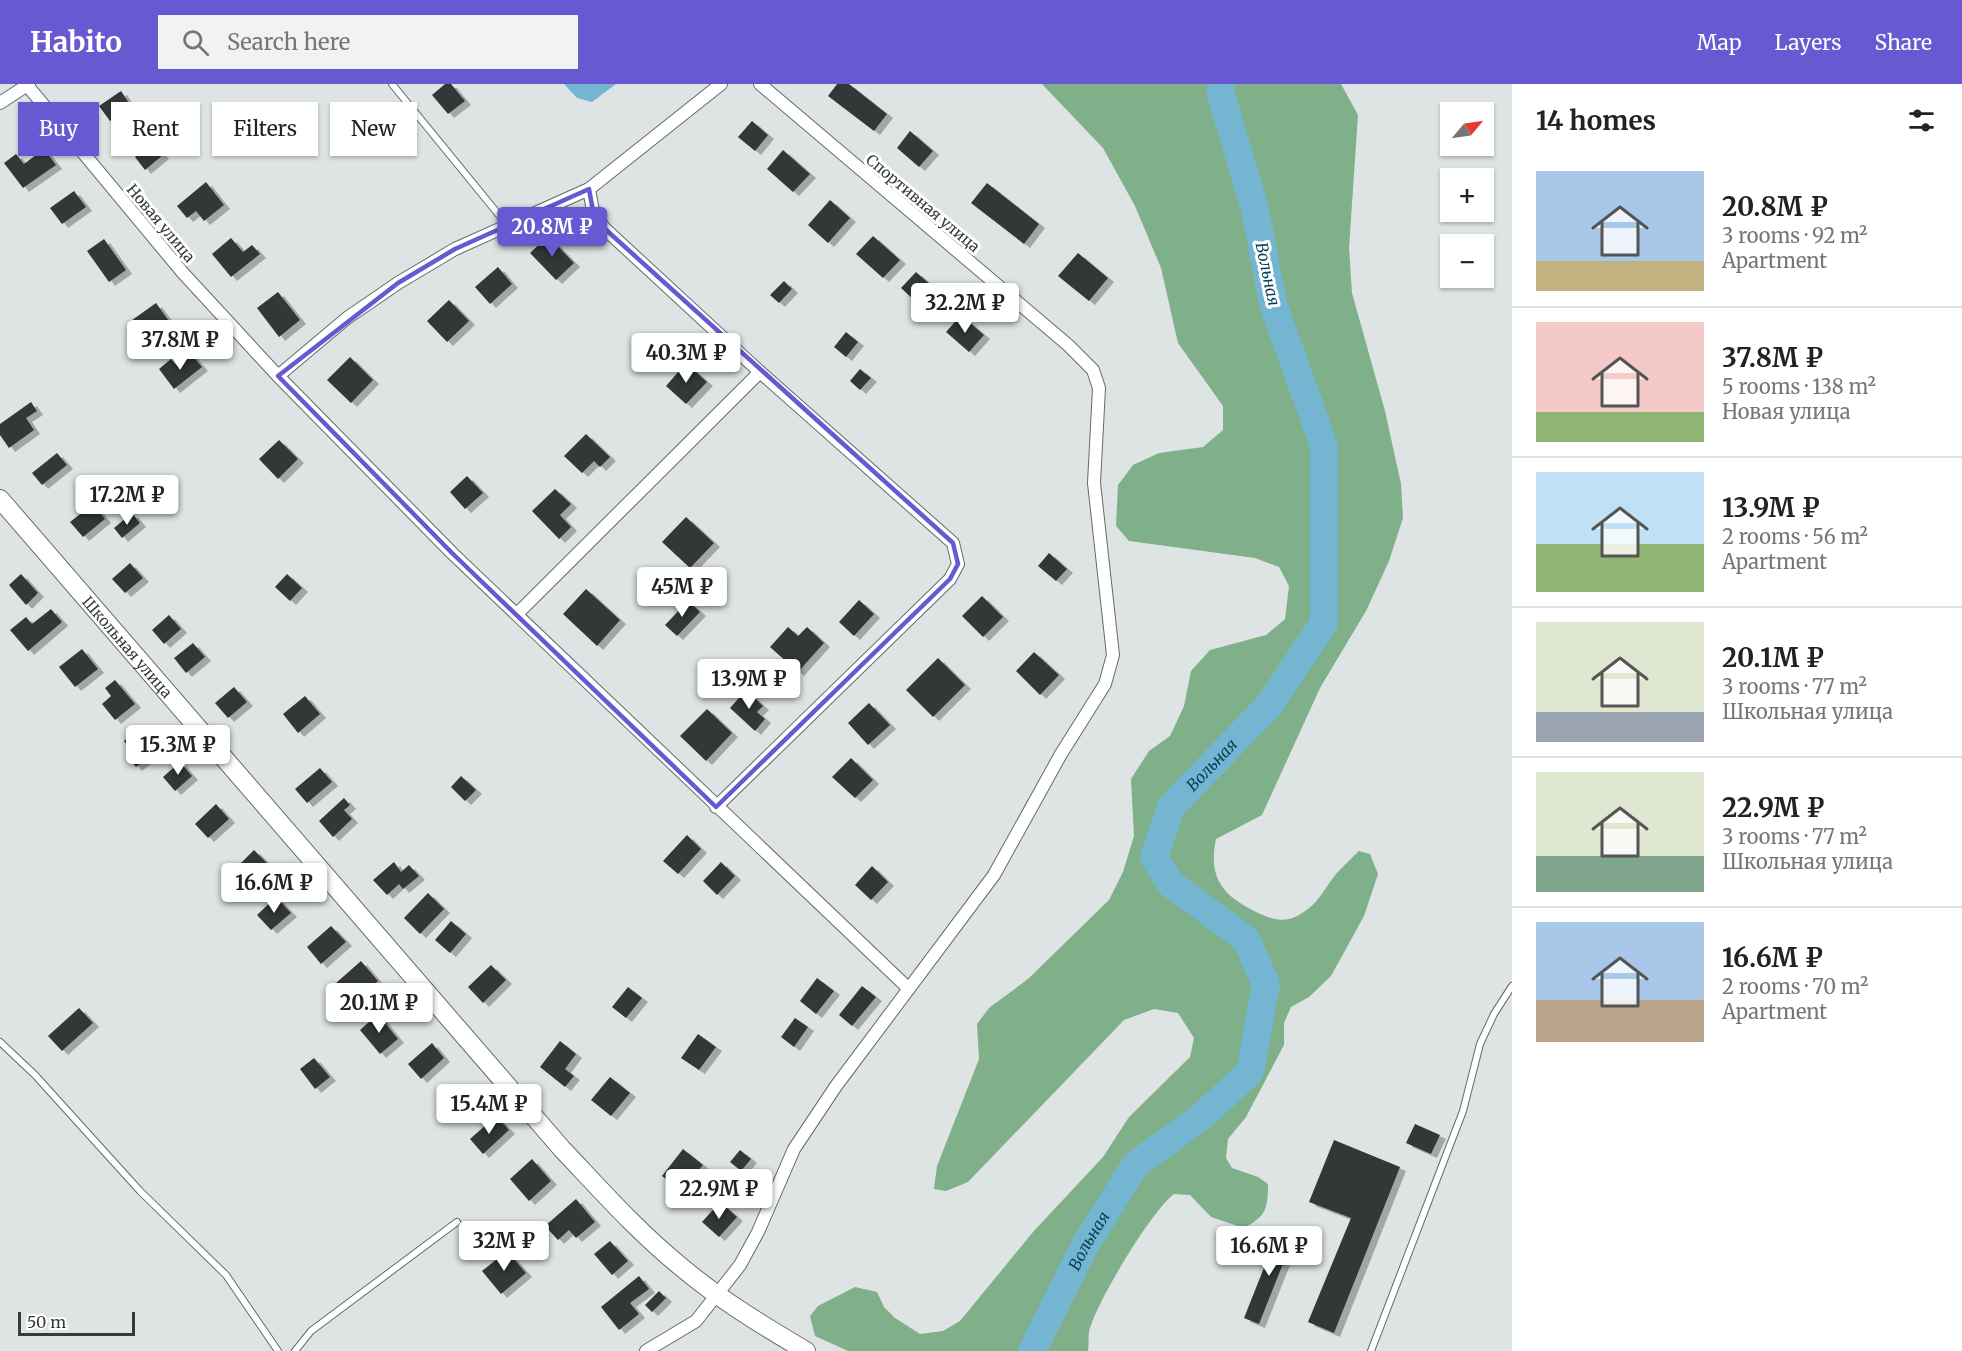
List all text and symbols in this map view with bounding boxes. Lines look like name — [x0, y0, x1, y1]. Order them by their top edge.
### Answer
search box — [158, 15, 578, 69]
text: Habito — [30, 24, 122, 60]
icon: search — [179, 26, 212, 59]
text: Search here — [227, 28, 350, 56]
text: Map — [1697, 29, 1742, 56]
text: Layers — [1775, 29, 1842, 56]
text: Share — [1875, 29, 1932, 56]
chip: Buy — [18, 102, 99, 156]
chip: Rent — [111, 102, 200, 156]
chip: Filters — [212, 102, 318, 156]
chip: New — [330, 102, 417, 156]
north arrow — [1440, 102, 1494, 156]
map controls — [1440, 102, 1494, 288]
text: 14 homes — [1536, 104, 1656, 137]
icon: filters — [1905, 104, 1938, 137]
street label: Спортивная улица — [862, 150, 984, 256]
button: + — [1440, 168, 1494, 222]
street label: Новая улица — [123, 180, 199, 266]
text: 20.8M ₽ — [1722, 190, 1828, 223]
icon: home — [1584, 195, 1656, 267]
pin: 20.8M ₽ — [497, 207, 607, 258]
text: 20.8M ₽ — [511, 214, 593, 239]
text: 3 rooms · 92 m² — [1722, 223, 1868, 248]
button: − — [1440, 234, 1494, 288]
water label: Вольная — [1252, 240, 1284, 308]
text: Apartment — [1722, 248, 1827, 273]
pin: 32.2M ₽ — [910, 283, 1020, 334]
text: 32.2M ₽ — [925, 290, 1005, 315]
pin: 37.8M ₽ — [125, 320, 235, 371]
text: 37.8M ₽ — [141, 327, 219, 352]
pin: 40.3M ₽ — [631, 333, 741, 384]
text: 40.3M ₽ — [645, 340, 727, 365]
text: 37.8M ₽ — [1722, 341, 1823, 374]
icon: home — [1584, 346, 1656, 418]
text: 5 rooms · 138 m² — [1722, 374, 1876, 399]
text: Новая улица — [1722, 399, 1850, 424]
pin: 17.2M ₽ — [72, 475, 182, 526]
text: 17.2M ₽ — [89, 482, 165, 507]
text: 13.9M ₽ — [1722, 491, 1820, 524]
icon: home — [1584, 496, 1656, 568]
text: 2 rooms · 56 m² — [1722, 524, 1868, 549]
text: Apartment — [1722, 549, 1827, 574]
pin: 45M ₽ — [640, 567, 724, 618]
text: 45M ₽ — [651, 574, 713, 599]
street label: Школьная улица — [78, 592, 177, 701]
text: 20.1M ₽ — [1722, 641, 1824, 674]
icon: home — [1584, 646, 1656, 718]
pin: 13.9M ₽ — [694, 659, 804, 710]
text: 13.9M ₽ — [711, 666, 787, 691]
text: 3 rooms · 77 m² — [1722, 674, 1867, 699]
text: Школьная улица — [1722, 699, 1893, 724]
pin: 15.3M ₽ — [123, 725, 233, 776]
text: 15.3M ₽ — [140, 732, 216, 757]
water label: Вольная — [1182, 735, 1241, 795]
text: 22.9M ₽ — [1722, 791, 1824, 824]
icon: home — [1584, 796, 1656, 868]
text: 3 rooms · 77 m² — [1722, 824, 1867, 849]
text: Школьная улица — [1722, 849, 1893, 874]
pin: 16.6M ₽ — [219, 863, 329, 914]
text: 16.6M ₽ — [235, 870, 313, 895]
text: 16.6M ₽ — [1722, 941, 1823, 974]
icon: home — [1584, 946, 1656, 1018]
text: 2 rooms · 70 m² — [1722, 974, 1868, 999]
pin: 20.1M ₽ — [324, 983, 434, 1034]
text: 20.1M ₽ — [340, 990, 418, 1015]
text: Apartment — [1722, 999, 1827, 1024]
pin: 15.4M ₽ — [434, 1084, 544, 1135]
text: 15.4M ₽ — [450, 1091, 528, 1116]
pin: 22.9M ₽ — [664, 1169, 774, 1220]
text: 22.9M ₽ — [680, 1176, 758, 1201]
water label: Вольная — [1064, 1208, 1114, 1273]
pin: 32M ₽ — [462, 1221, 546, 1272]
pin: 16.6M ₽ — [1214, 1226, 1324, 1277]
text: 32M ₽ — [473, 1228, 535, 1253]
text: 16.6M ₽ — [1230, 1233, 1308, 1258]
scale bar — [18, 1309, 135, 1336]
text: 50 m — [27, 1312, 66, 1332]

